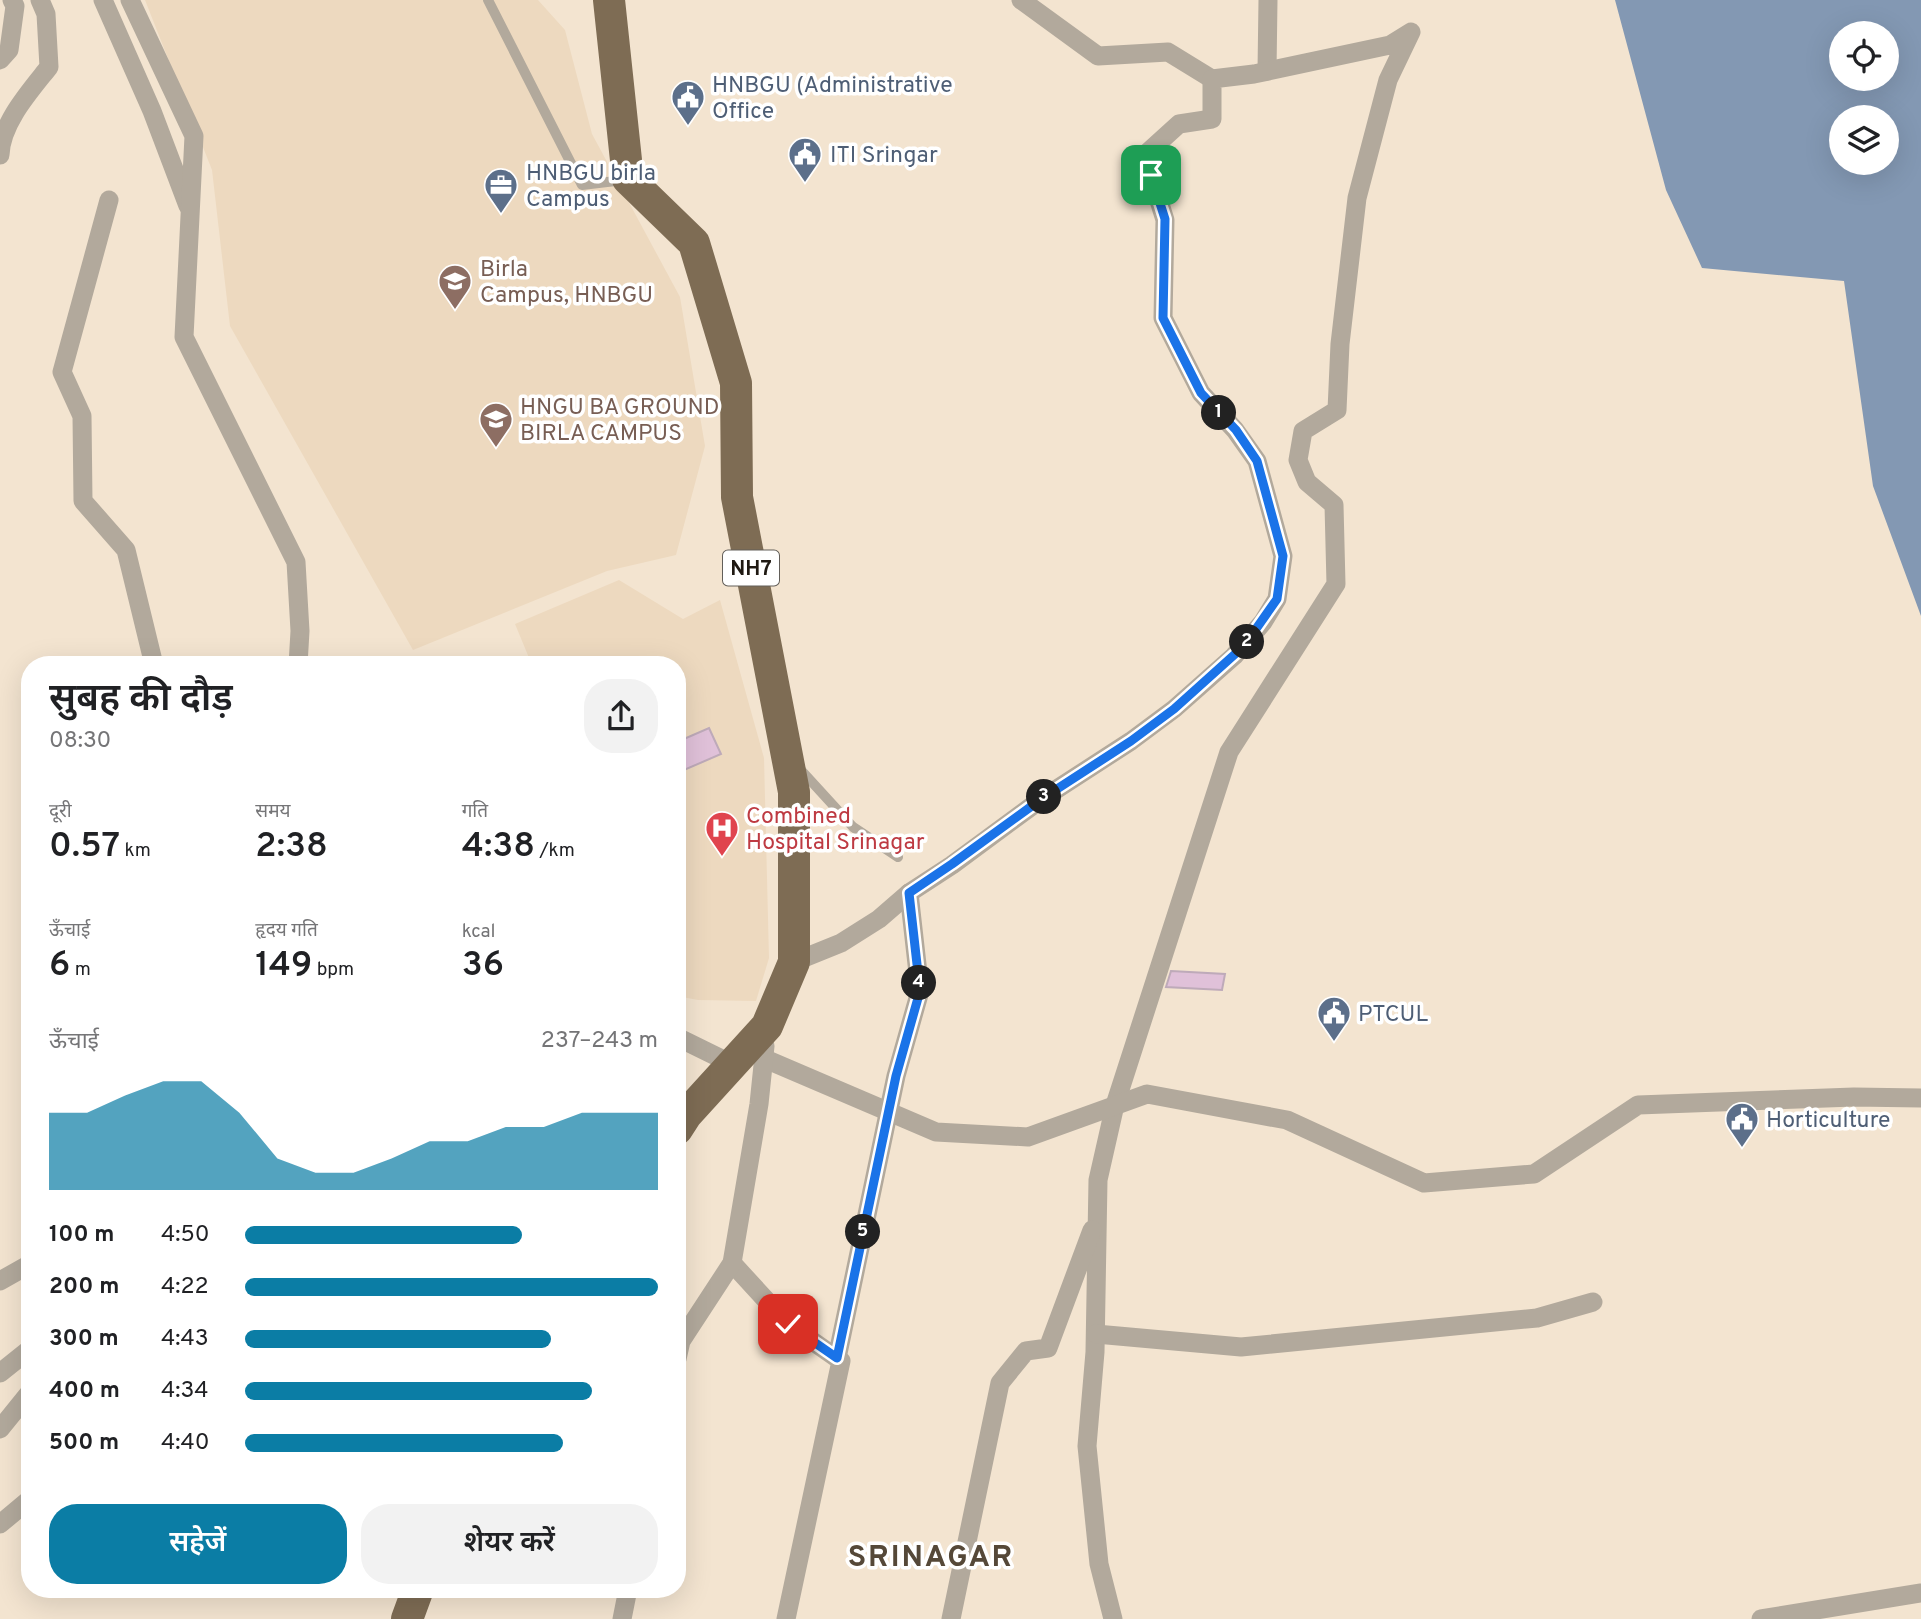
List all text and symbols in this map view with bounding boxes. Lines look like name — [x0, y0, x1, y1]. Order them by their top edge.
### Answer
map controls — [1829, 21, 1899, 175]
button: locate — [1829, 21, 1899, 91]
place label: HNBGU (Administrative Office — [712, 72, 953, 127]
public building icon: HNBGU (Administrative Office — [669, 78, 707, 127]
button: layers — [1829, 105, 1899, 175]
public building icon: ITI Sringar — [786, 135, 824, 184]
place label: ITI Sringar — [830, 142, 938, 171]
pin — [1121, 145, 1181, 205]
icon: arrive — [1132, 156, 1170, 194]
place label: HNBGU birla Campus — [526, 160, 656, 215]
office icon: HNBGU birla Campus — [482, 166, 520, 215]
place label: Birla Campus, HNBGU — [480, 256, 653, 311]
school or university icon: Birla Campus, HNBGU — [436, 262, 474, 311]
place label: HNGU BA GROUND BIRLA CAMPUS — [520, 394, 720, 449]
pin: 1 — [1202, 396, 1236, 430]
school or university icon: HNGU BA GROUND BIRLA CAMPUS — [477, 400, 515, 449]
text: 1 — [1215, 400, 1222, 424]
road number: NH7 — [723, 550, 779, 586]
pin: 2 — [1230, 624, 1264, 660]
text: 2 — [1241, 629, 1252, 653]
text: सुबह की दौड़ — [49, 676, 233, 725]
button: share — [584, 679, 658, 753]
text: 08:30 — [49, 727, 111, 756]
pin: 3 — [1026, 780, 1062, 814]
text: 3 — [1038, 784, 1049, 808]
text: दूरी — [49, 800, 72, 824]
text: समय — [255, 800, 291, 824]
text: गति — [462, 800, 488, 824]
place label: Combined Hospital Srinagar — [746, 803, 925, 858]
hospital icon: Combined Hospital Srinagar — [703, 809, 741, 858]
text: 0.57 — [49, 825, 120, 869]
text: 2:38 — [255, 825, 328, 869]
text: 4:38 — [462, 825, 535, 869]
text: km — [120, 839, 151, 863]
text: /km — [535, 839, 575, 863]
text: ऊँचाई — [49, 919, 90, 943]
text: हृदय गति — [255, 919, 318, 943]
text: kcal — [462, 920, 495, 944]
text: 6 — [49, 944, 70, 988]
text: 149 — [255, 944, 312, 988]
text: 36 — [462, 944, 504, 988]
text: m — [70, 958, 91, 982]
text: bpm — [312, 958, 354, 982]
pin: 4 — [902, 965, 936, 1000]
text: 4 — [912, 970, 925, 994]
public building icon: PTCUL — [1315, 994, 1353, 1043]
place label: PTCUL — [1358, 1001, 1428, 1030]
text: 237–243 m — [541, 1027, 658, 1056]
text: ऊँचाई — [49, 1028, 99, 1057]
public building icon: Horticulture — [1723, 1100, 1761, 1149]
place label: Horticulture — [1766, 1107, 1890, 1136]
pin: 5 — [846, 1214, 880, 1250]
text: 5 — [857, 1219, 868, 1243]
text: 100 m — [49, 1221, 114, 1250]
text: 4:50 — [161, 1221, 209, 1250]
text: 200 m — [49, 1273, 119, 1302]
text: 4:22 — [161, 1273, 209, 1302]
pin — [758, 1294, 818, 1354]
icon: check — [769, 1305, 807, 1343]
text: 300 m — [49, 1325, 119, 1354]
text: 4:43 — [161, 1325, 209, 1354]
text: 400 m — [49, 1377, 120, 1406]
text: 4:34 — [161, 1377, 209, 1406]
text: 500 m — [49, 1429, 119, 1458]
text: 4:40 — [161, 1429, 210, 1458]
button: सहेजें — [49, 1504, 347, 1584]
button: शेयर करें — [361, 1504, 658, 1584]
district label: SRINAGAR — [848, 1540, 1014, 1577]

